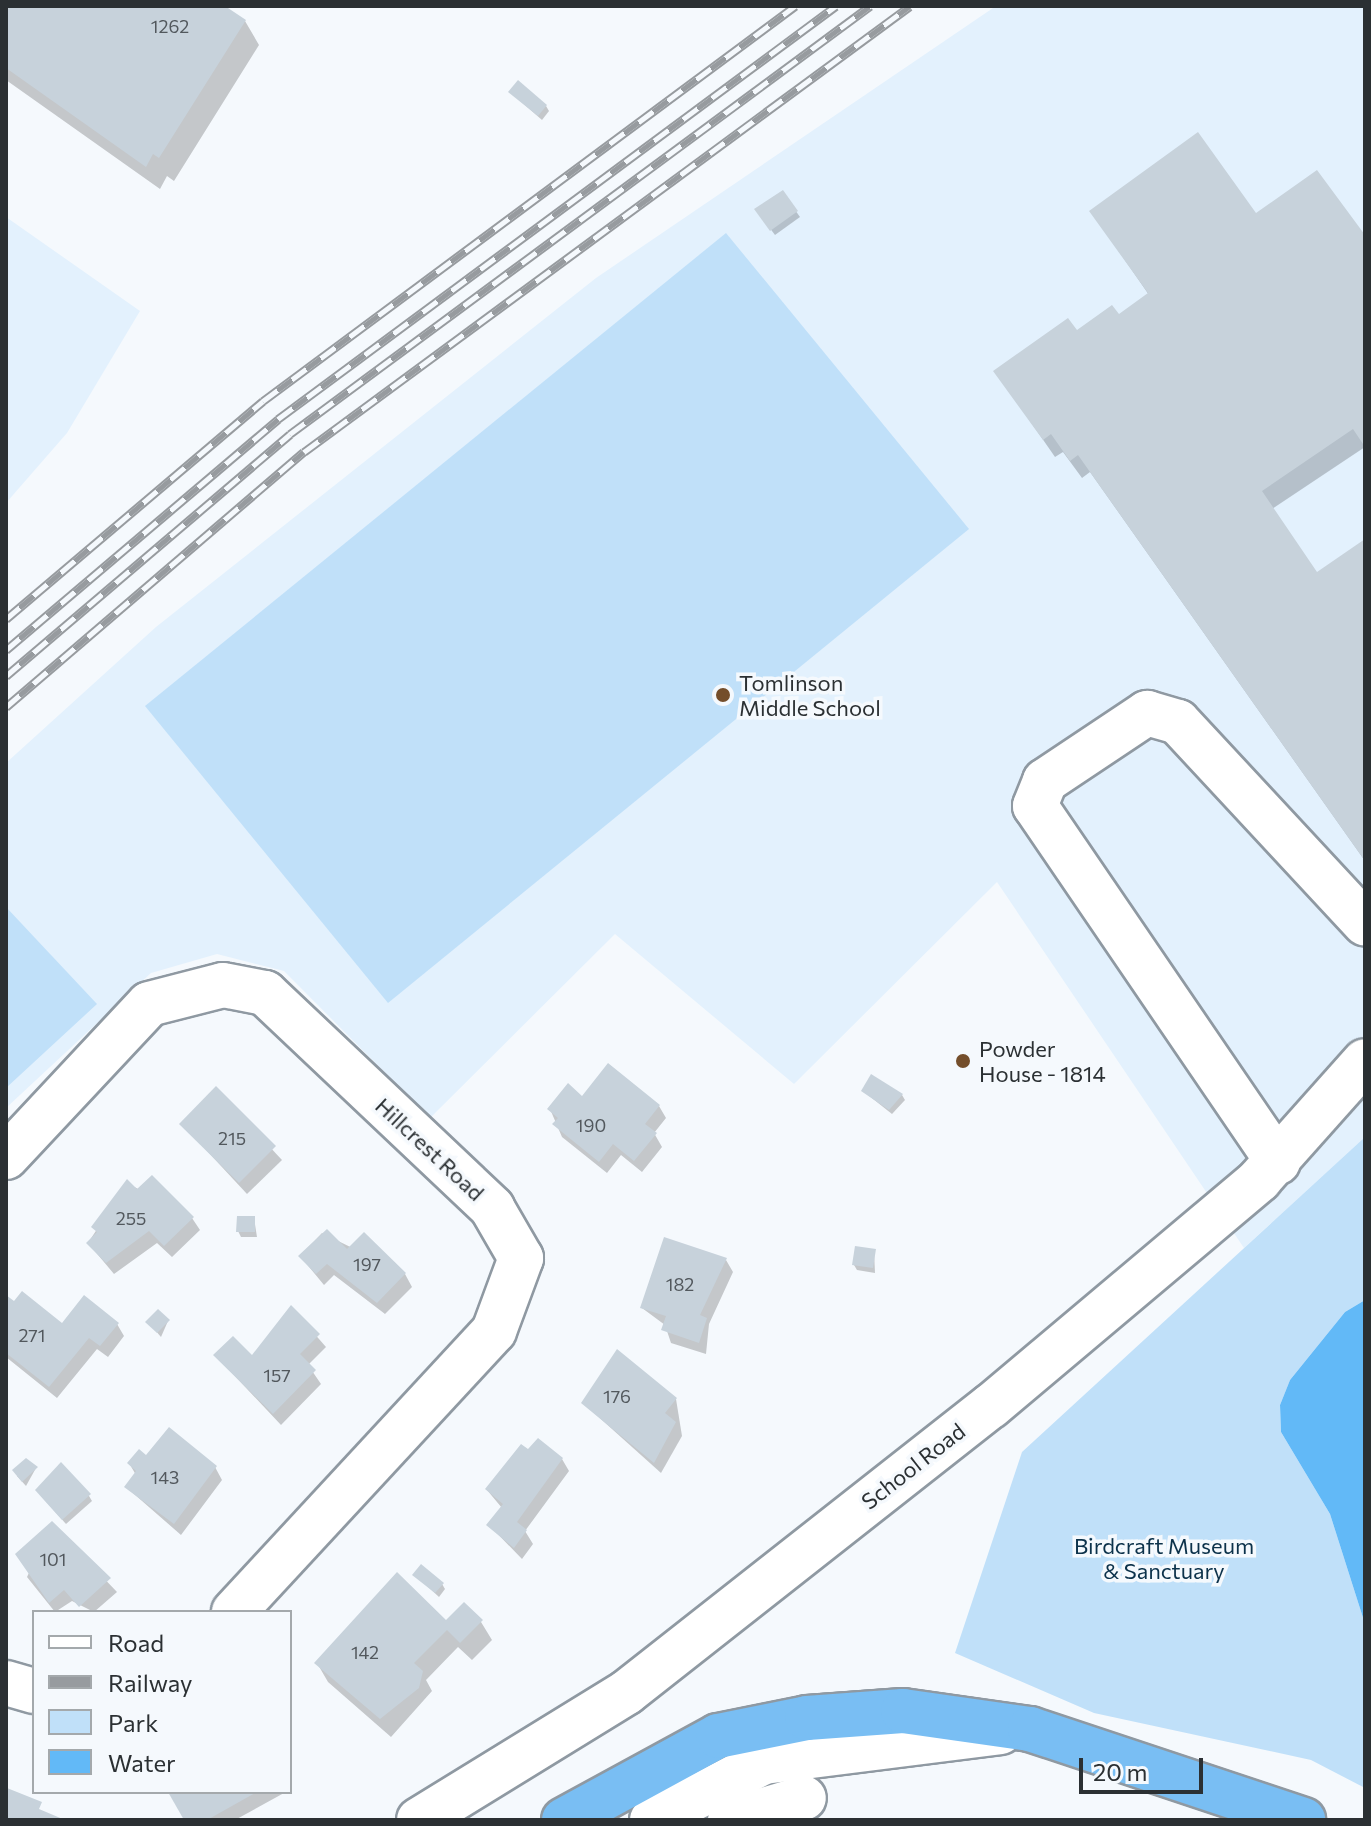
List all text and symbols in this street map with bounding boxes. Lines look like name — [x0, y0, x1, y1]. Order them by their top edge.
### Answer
house number: 1262 — [151, 15, 189, 37]
place label: Tomlinson Middle School — [739, 669, 881, 720]
marker: Tomlinson Middle School — [714, 686, 732, 704]
place label: Powder House - 1814 — [979, 1035, 1106, 1086]
marker: Powder House - 1814 — [954, 1052, 972, 1070]
street label: Hillcrest Road — [370, 1092, 490, 1206]
house number: 190 — [576, 1114, 606, 1136]
house number: 215 — [218, 1127, 246, 1149]
house number: 255 — [116, 1207, 146, 1229]
house number: 197 — [353, 1253, 381, 1275]
house number: 182 — [666, 1273, 694, 1295]
house number: 271 — [18, 1324, 46, 1346]
house number: 157 — [263, 1364, 291, 1386]
house number: 176 — [603, 1385, 631, 1407]
street label: School Road — [856, 1417, 970, 1515]
house number: 143 — [151, 1466, 179, 1488]
park label: Birdcraft Museum & Sanctuary — [1074, 1532, 1254, 1584]
house number: 101 — [39, 1548, 67, 1570]
legend — [32, 1610, 292, 1794]
text: Road — [108, 1628, 164, 1657]
house number: 142 — [351, 1641, 379, 1663]
text: Railway — [108, 1668, 193, 1697]
text: Park — [108, 1708, 158, 1737]
scale bar — [1083, 1742, 1207, 1792]
text: Water — [108, 1748, 176, 1777]
text: 20 m — [1093, 1757, 1147, 1786]

